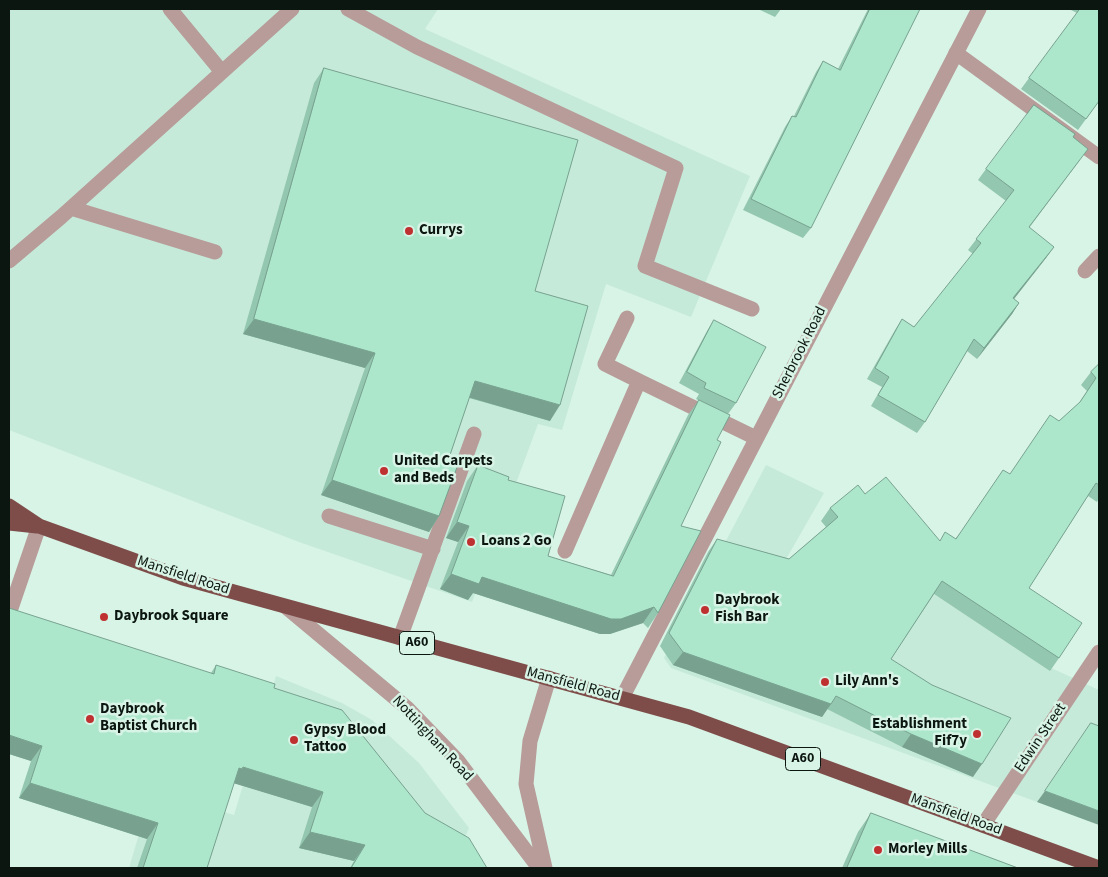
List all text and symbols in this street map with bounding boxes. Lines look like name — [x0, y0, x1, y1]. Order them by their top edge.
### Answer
place label: Currys — [419, 222, 463, 240]
marker: Currys — [403, 225, 415, 237]
street label: Sherbrook Road — [769, 304, 831, 402]
place label: United Carpets and Beds — [394, 453, 493, 488]
marker: United Carpets and Beds — [378, 465, 390, 477]
place label: Loans 2 Go — [481, 533, 552, 551]
marker: Loans 2 Go — [465, 536, 477, 548]
street label: Mansfield Road — [135, 553, 231, 599]
place label: Daybrook Fish Bar — [715, 592, 780, 627]
marker: Daybrook Fish Bar — [699, 604, 711, 616]
place label: Daybrook Square — [114, 608, 228, 626]
marker: Daybrook Square — [98, 611, 110, 623]
road number: A60 — [400, 632, 434, 654]
street label: Mansfield Road — [524, 664, 622, 706]
place label: Lily Ann's — [835, 673, 899, 691]
marker: Lily Ann's — [819, 676, 831, 688]
street label: Nottingham Road — [388, 693, 476, 785]
street label: Edwin Street — [1011, 700, 1071, 776]
place label: Daybrook Baptist Church — [100, 701, 197, 736]
marker: Daybrook Baptist Church — [84, 713, 96, 725]
place label: Establishment Fif7y — [872, 716, 967, 751]
place label: Gypsy Blood Tattoo — [304, 722, 386, 757]
marker: Establishment Fif7y — [971, 728, 983, 740]
marker: Gypsy Blood Tattoo — [288, 734, 300, 746]
road number: A60 — [786, 748, 820, 771]
street label: Mansfield Road — [908, 790, 1004, 840]
place label: Morley Mills — [888, 841, 967, 859]
marker: Morley Mills — [872, 844, 884, 856]

